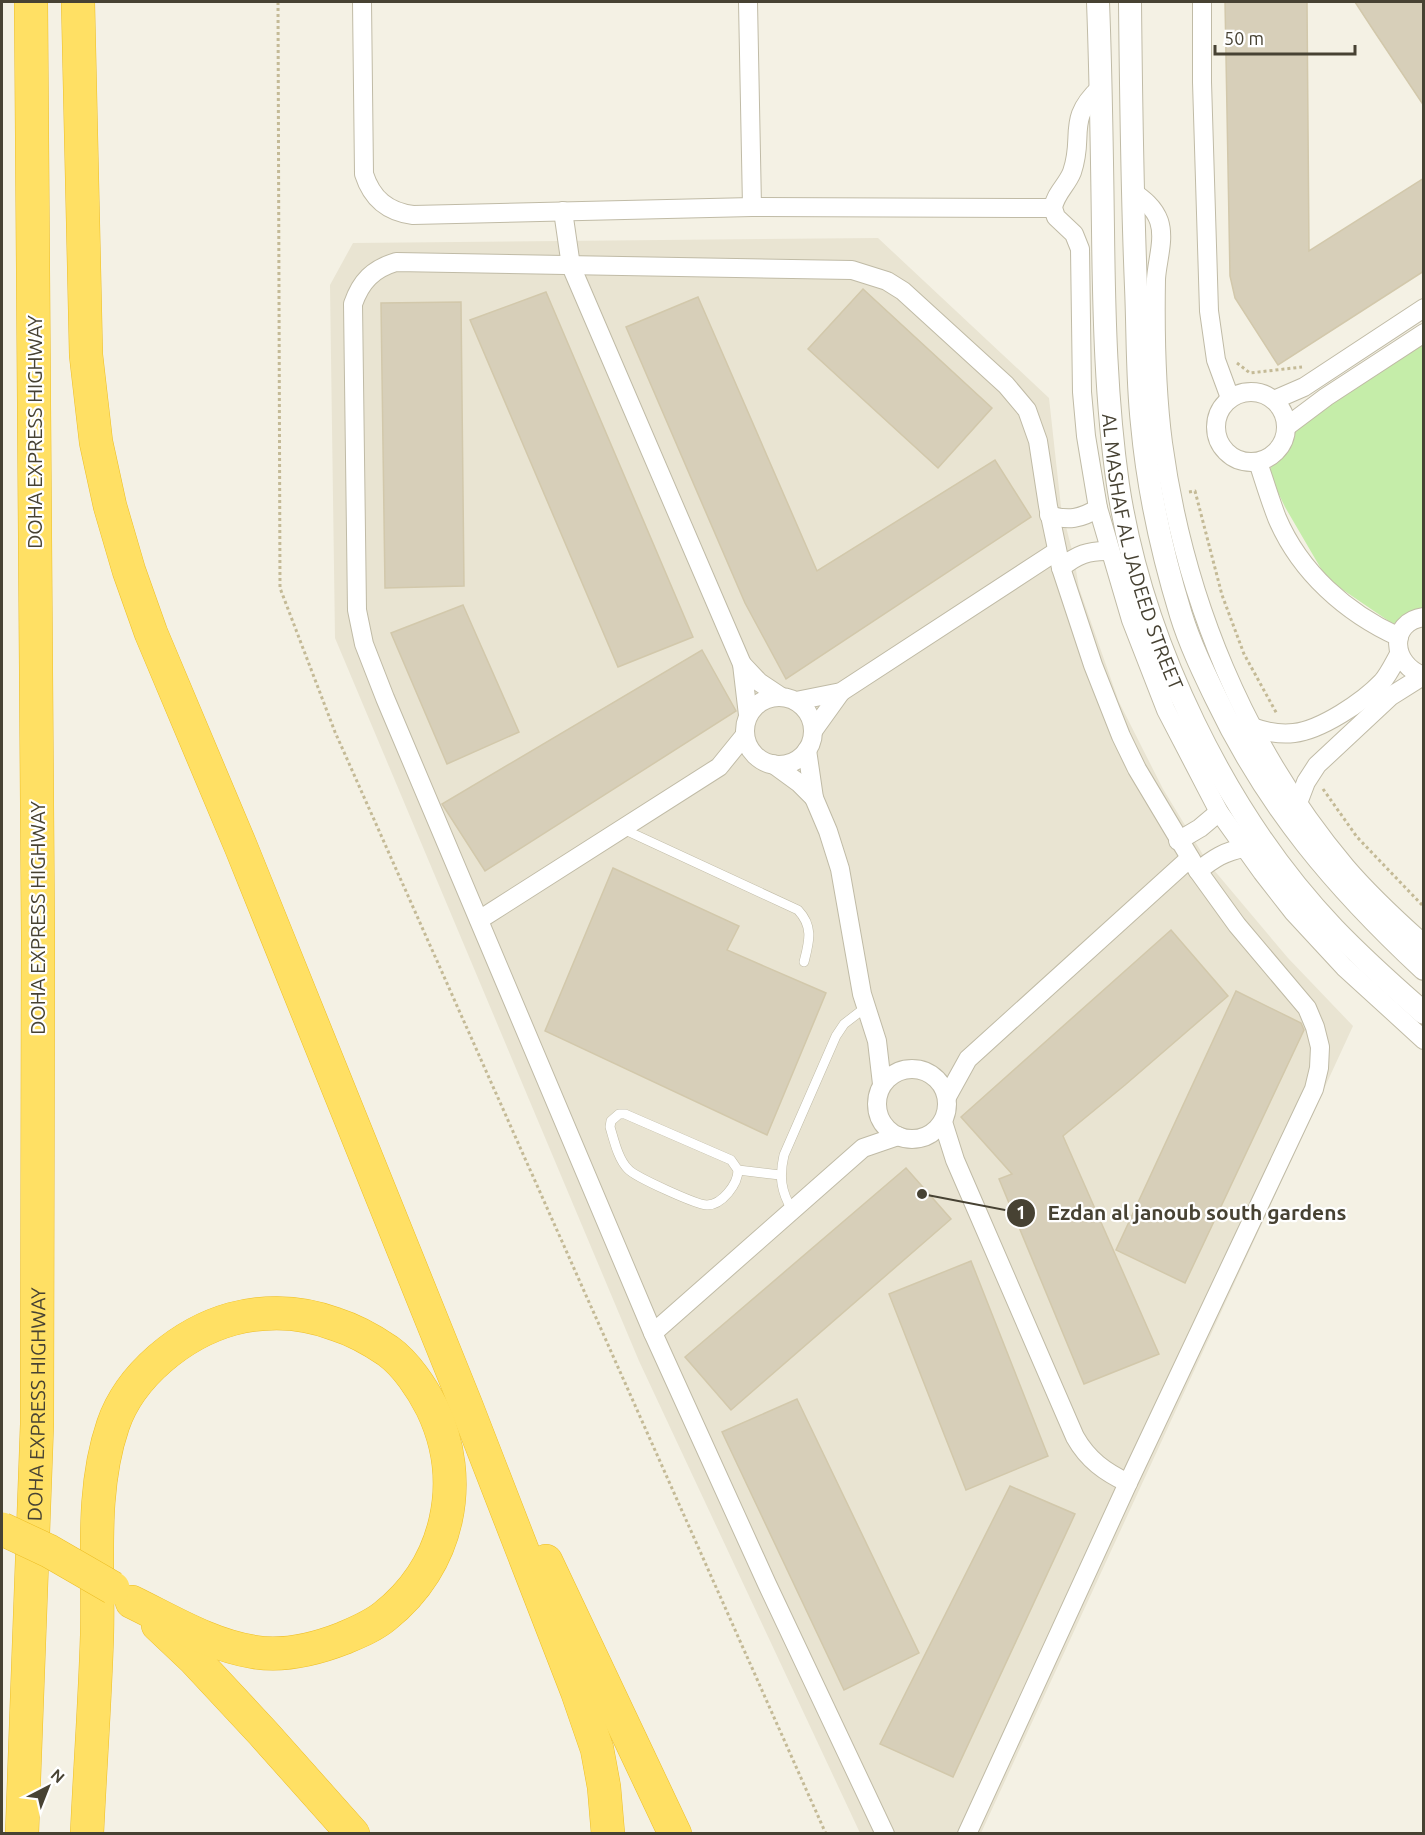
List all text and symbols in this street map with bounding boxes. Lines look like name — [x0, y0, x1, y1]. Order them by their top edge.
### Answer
scale bar — [1215, 18, 1354, 56]
text: 50 m — [1224, 28, 1264, 48]
street label: DOHA EXPRESS HIGHWAY — [23, 315, 46, 549]
street label: AL MASHAF AL JADEED STREET — [1099, 412, 1189, 693]
street label: DOHA EXPRESS HIGHWAY — [26, 801, 49, 1035]
callout: Ezdan al janoub south gardens — [1006, 1193, 1358, 1232]
text: Ezdan al janoub south gardens — [1048, 1200, 1346, 1224]
text: 1 — [1016, 1202, 1026, 1222]
street label: DOHA EXPRESS HIGHWAY — [22, 1287, 49, 1522]
north arrow — [18, 1757, 78, 1817]
text: N — [48, 1765, 68, 1787]

